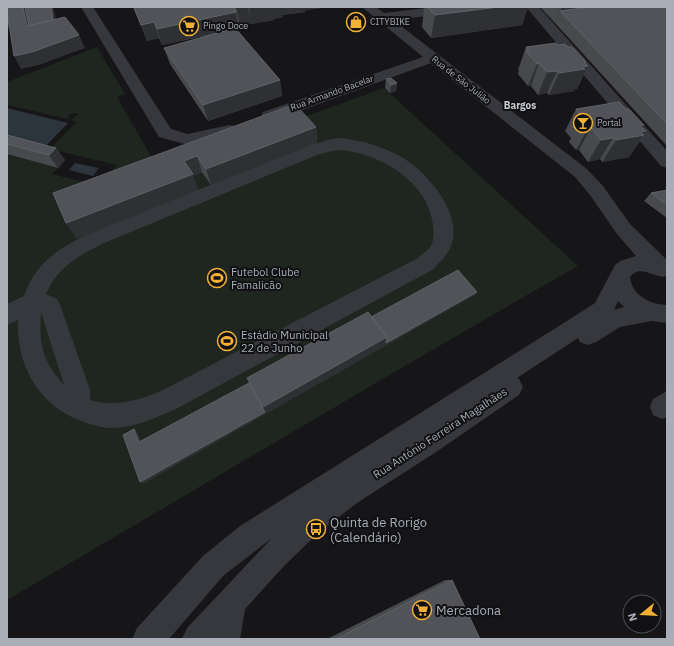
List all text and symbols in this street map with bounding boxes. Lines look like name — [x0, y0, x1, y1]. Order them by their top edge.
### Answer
shop icon: CITYBIKE — [345, 11, 367, 33]
supermarket icon: Pingo Doce — [178, 15, 200, 37]
place label: CITYBIKE — [370, 16, 410, 27]
place label: Pingo Doce — [203, 20, 248, 31]
street label: Rua de São Julião — [430, 53, 493, 106]
street label: Rua Armando Bacelar — [289, 72, 376, 113]
district label: Bargos — [504, 99, 536, 112]
bar icon: Portal — [572, 112, 594, 134]
place label: Portal — [597, 117, 622, 128]
place label: Futebol Clube Famalicão — [231, 265, 300, 292]
sports icon: Futebol Clube Famalicão — [206, 267, 228, 289]
place label: Estádio Municipal 22 de Junho — [241, 328, 328, 355]
sports icon: Estádio Municipal 22 de Junho — [216, 330, 238, 352]
street label: Rua António Ferreira Magalhães — [370, 384, 510, 482]
place label: Quinta de Rorigo (Calendário) — [330, 514, 427, 546]
bus stop icon: Quinta de Rorigo (Calendário) — [305, 518, 327, 540]
north arrow — [622, 594, 662, 634]
supermarket icon: Mercadona — [411, 599, 433, 621]
place label: Mercadona — [436, 602, 501, 619]
text: N — [625, 611, 640, 623]

